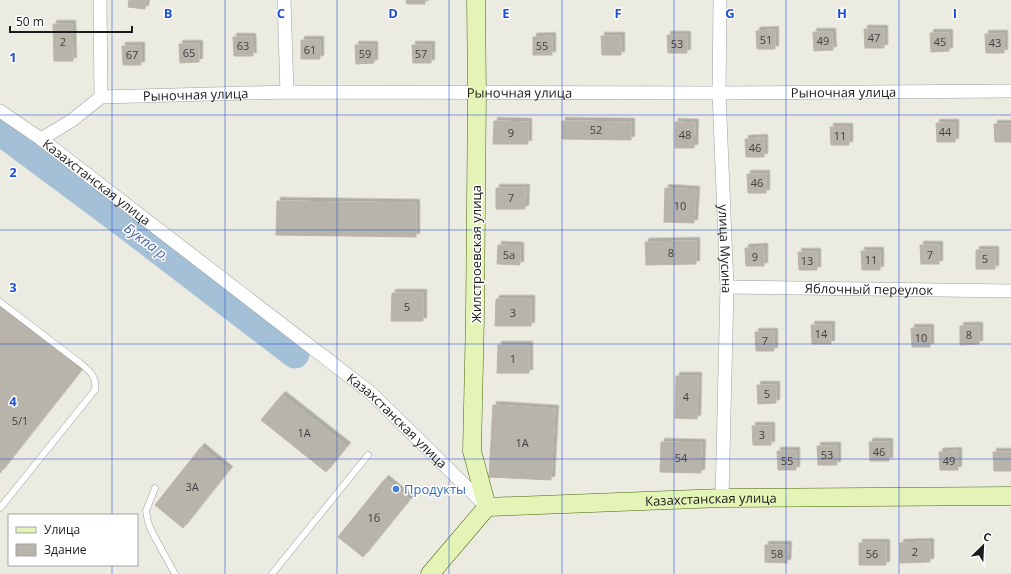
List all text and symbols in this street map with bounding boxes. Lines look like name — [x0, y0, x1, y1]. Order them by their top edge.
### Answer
text: B — [164, 4, 173, 22]
text: C — [277, 4, 285, 22]
text: D — [388, 4, 398, 22]
text: E — [502, 4, 510, 22]
text: F — [614, 4, 622, 22]
text: G — [725, 4, 735, 22]
text: H — [837, 4, 847, 22]
text: I — [953, 4, 957, 22]
scale bar — [10, 8, 132, 34]
text: 50 m — [16, 13, 44, 30]
house number: 47 — [868, 30, 880, 45]
house number: 51 — [760, 32, 772, 47]
house number: 49 — [817, 33, 829, 48]
house number: 2 — [60, 34, 66, 49]
house number: 45 — [934, 34, 946, 49]
house number: 43 — [989, 35, 1001, 50]
house number: 53 — [671, 36, 683, 51]
house number: 63 — [237, 38, 249, 53]
house number: 55 — [536, 38, 548, 53]
house number: 61 — [304, 42, 316, 57]
house number: 65 — [183, 45, 195, 60]
house number: 59 — [359, 46, 371, 61]
house number: 57 — [415, 46, 427, 61]
house number: 67 — [126, 47, 138, 62]
text: 1 — [9, 48, 17, 66]
street label: Рыночная улица — [467, 83, 572, 102]
street label: Рыночная улица — [791, 83, 896, 102]
street label: Рыночная улица — [143, 84, 249, 105]
house number: 52 — [590, 122, 602, 137]
house number: 44 — [939, 124, 952, 139]
house number: 9 — [508, 125, 514, 140]
house number: 48 — [679, 127, 691, 142]
house number: 11 — [834, 128, 846, 143]
street label: Казахстанская улица — [39, 135, 154, 229]
house number: 46 — [749, 140, 761, 155]
text: 2 — [9, 163, 17, 181]
house number: 46 — [751, 175, 763, 190]
street label: Жилстроевская улица — [467, 185, 485, 323]
house number: 7 — [508, 190, 514, 205]
house number: 10 — [674, 198, 686, 213]
street label: улица Мусина — [715, 204, 736, 294]
water label: Букпа р. — [121, 218, 174, 265]
house number: 8 — [668, 245, 674, 260]
house number: 5а — [503, 247, 515, 262]
house number: 7 — [927, 247, 933, 262]
house number: 9 — [752, 249, 758, 264]
house number: 5 — [982, 251, 988, 266]
house number: 11 — [865, 252, 877, 267]
house number: 13 — [801, 253, 813, 268]
text: 3 — [9, 278, 17, 296]
street label: Яблочный переулок — [805, 279, 933, 299]
house number: 5 — [404, 299, 410, 314]
house number: 3 — [510, 305, 516, 320]
house number: 14 — [815, 326, 828, 341]
house number: 8 — [966, 327, 972, 342]
house number: 10 — [915, 330, 927, 345]
house number: 7 — [762, 333, 768, 348]
house number: 1 — [510, 351, 516, 366]
street label: Казахстанская улица — [343, 369, 451, 472]
house number: 5 — [764, 386, 770, 401]
house number: 4 — [683, 389, 690, 404]
text: 4 — [9, 392, 17, 410]
house number: 5/1 — [12, 413, 28, 428]
house number: 1А — [297, 425, 311, 440]
house number: 3 — [759, 427, 765, 442]
house number: 1А — [515, 435, 529, 450]
house number: 46 — [873, 444, 885, 459]
house number: 53 — [821, 447, 833, 462]
house number: 54 — [675, 450, 688, 465]
house number: 55 — [781, 453, 793, 468]
house number: 49 — [943, 453, 955, 468]
house number: 3А — [185, 479, 199, 494]
place label: Продукты — [404, 480, 466, 498]
marker: Продукты — [391, 484, 401, 494]
street label: Казахстанская улица — [645, 489, 777, 510]
house number: 1б — [368, 510, 380, 525]
legend — [8, 514, 138, 566]
text: Улица — [44, 521, 80, 538]
north arrow — [963, 526, 1003, 566]
text: С — [981, 528, 994, 545]
text: Здание — [44, 541, 87, 558]
house number: 2 — [912, 544, 918, 559]
house number: 58 — [771, 546, 783, 561]
house number: 56 — [866, 546, 878, 561]

